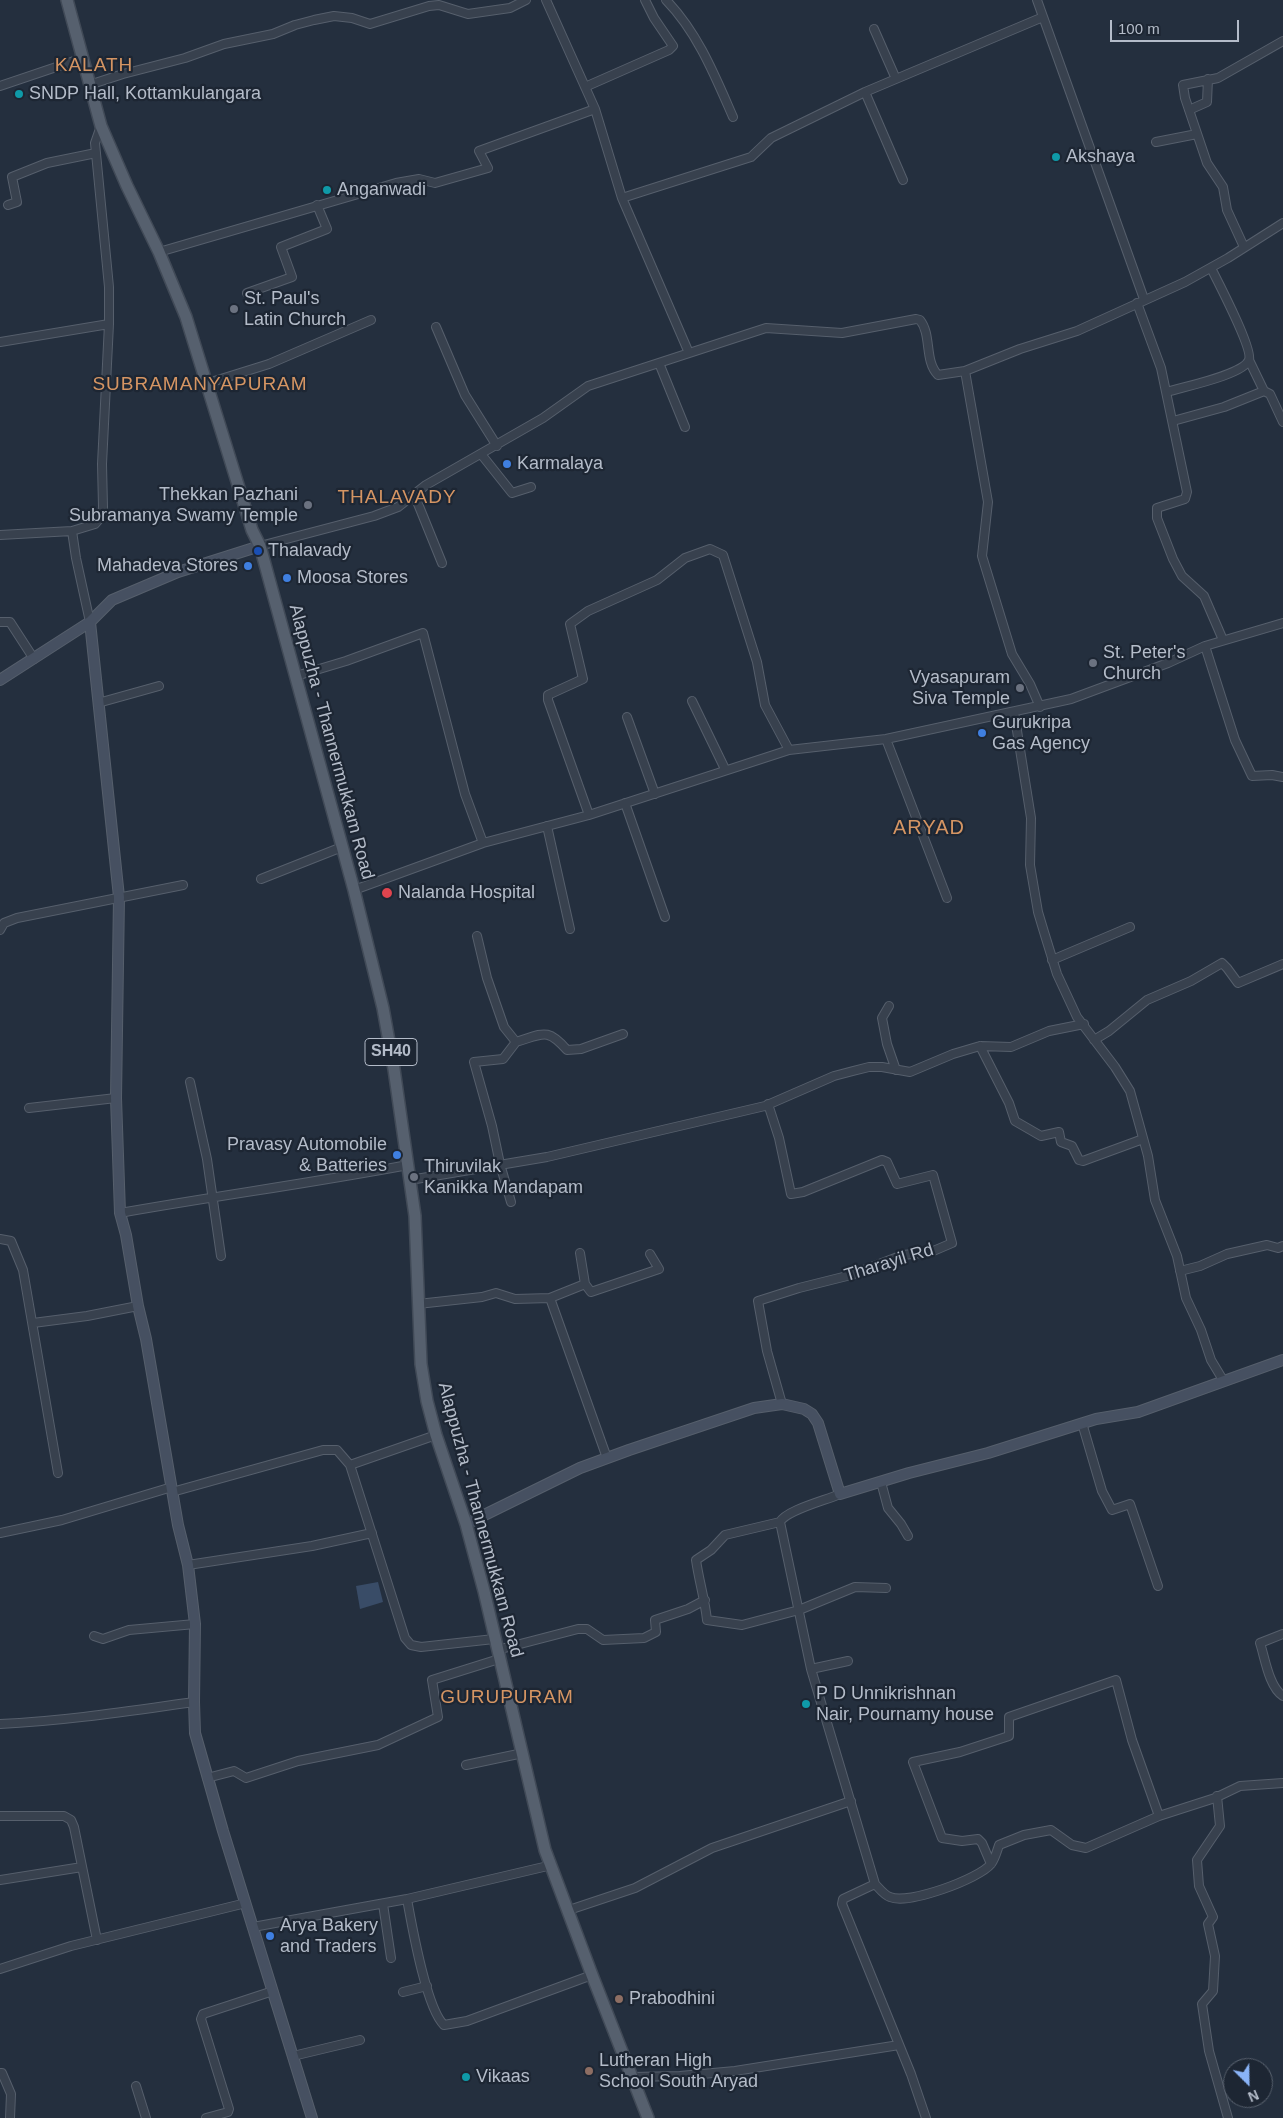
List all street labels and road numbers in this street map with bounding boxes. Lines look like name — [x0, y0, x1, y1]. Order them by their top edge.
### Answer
street label: Alappuzha - Thannermukkam Road — [284, 602, 378, 882]
road number: SH40 — [365, 1038, 417, 1066]
street label: Tharayil Rd — [842, 1239, 936, 1287]
street label: Alappuzha - Thannermukkam Road — [433, 1380, 527, 1660]

